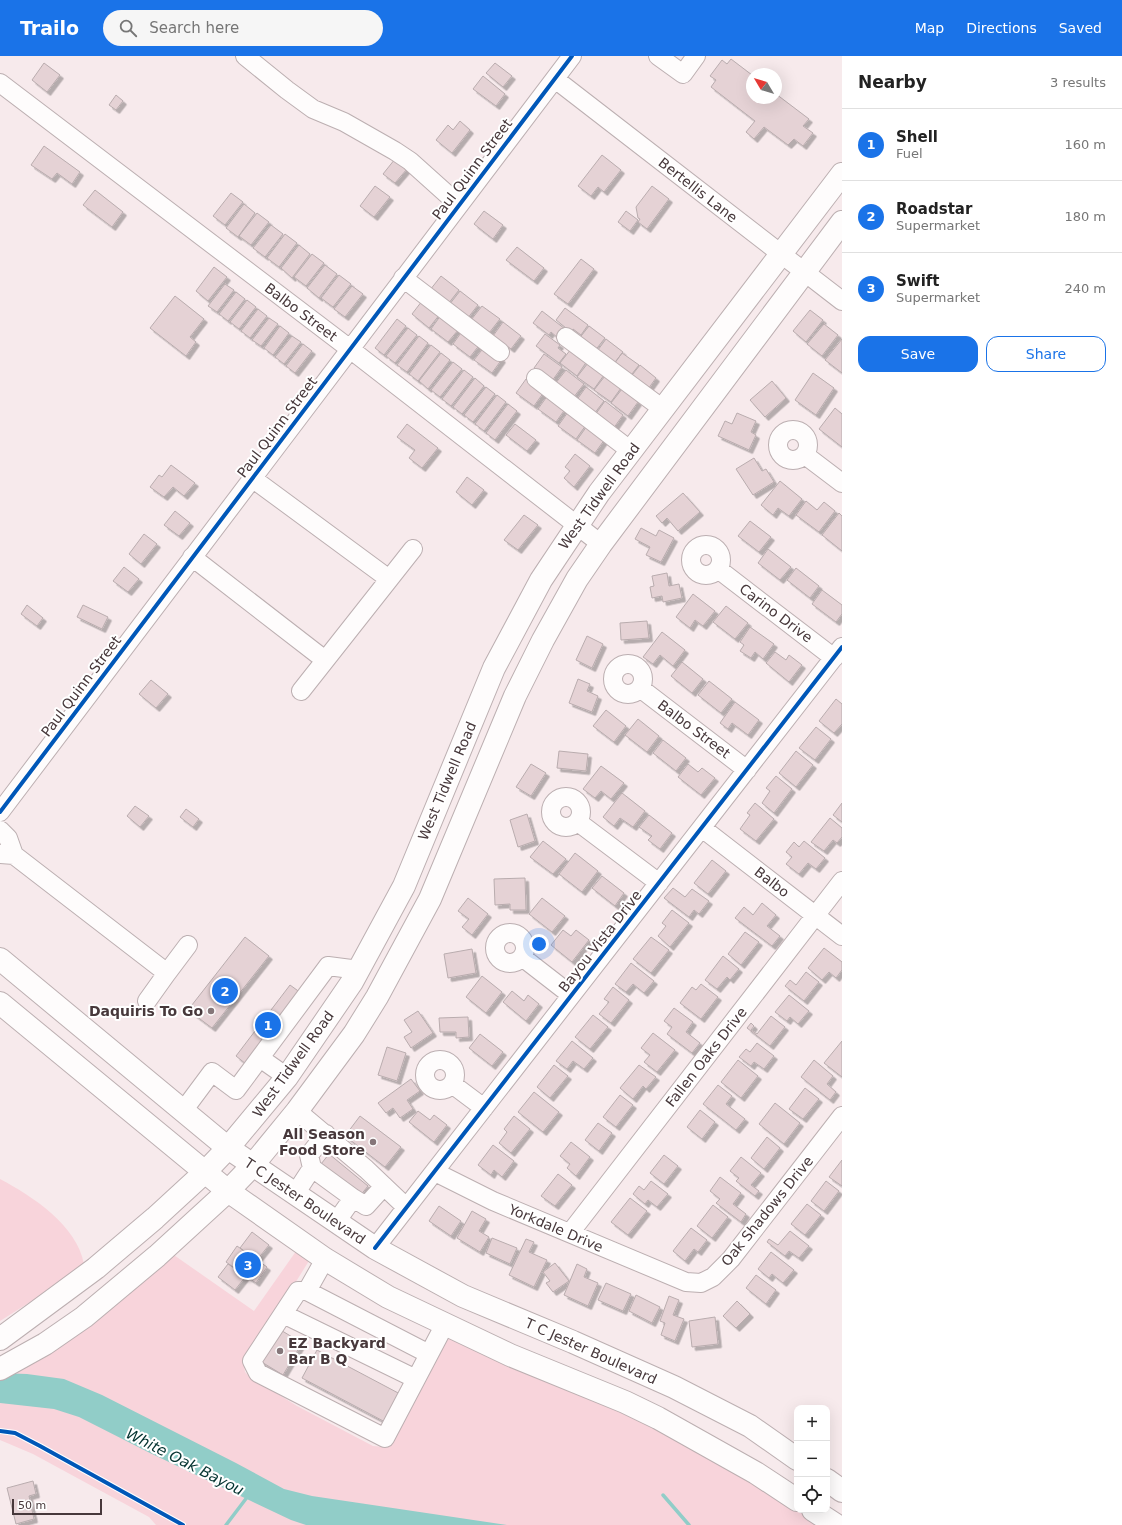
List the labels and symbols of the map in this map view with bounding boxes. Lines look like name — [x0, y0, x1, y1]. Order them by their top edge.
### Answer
north arrow — [746, 68, 782, 104]
street label: Paul Quinn Street — [429, 115, 515, 223]
street label: Bertellis Lane — [656, 154, 740, 226]
street label: Balbo Street — [262, 280, 341, 345]
street label: Paul Quinn Street — [234, 373, 320, 481]
street label: West Tidwell Road — [555, 440, 643, 552]
street label: Carino Drive — [736, 580, 816, 646]
street label: Paul Quinn Street — [38, 632, 124, 740]
street label: Balbo Street — [655, 697, 734, 762]
street label: West Tidwell Road — [415, 719, 479, 843]
street label: Balbo — [751, 864, 793, 900]
street label: Bayou Vista Drive — [555, 887, 645, 995]
your location — [529, 934, 549, 954]
pin: 2 — [212, 976, 238, 1006]
place label: Daquiris To Go — [89, 1003, 203, 1019]
street label: Fallen Oaks Drive — [662, 1004, 750, 1110]
marker: Daquiris To Go — [206, 1006, 216, 1016]
street label: West Tidwell Road — [249, 1008, 337, 1120]
pin: 1 — [255, 1010, 281, 1040]
place label: All Season Food Store — [279, 1126, 365, 1158]
marker: All Season Food Store — [368, 1137, 378, 1147]
street label: Oak Shadows Drive — [718, 1153, 816, 1269]
street label: T C Jester Boulevard — [241, 1154, 368, 1247]
street label: Yorkdale Drive — [506, 1201, 606, 1255]
pin: 3 — [235, 1250, 261, 1280]
street label: T C Jester Boulevard — [522, 1314, 659, 1387]
place label: EZ Backyard Bar B Q — [288, 1335, 386, 1367]
marker: EZ Backyard Bar B Q — [275, 1346, 285, 1356]
water label: White Oak Bayou — [123, 1424, 247, 1500]
scale bar — [12, 1497, 102, 1516]

